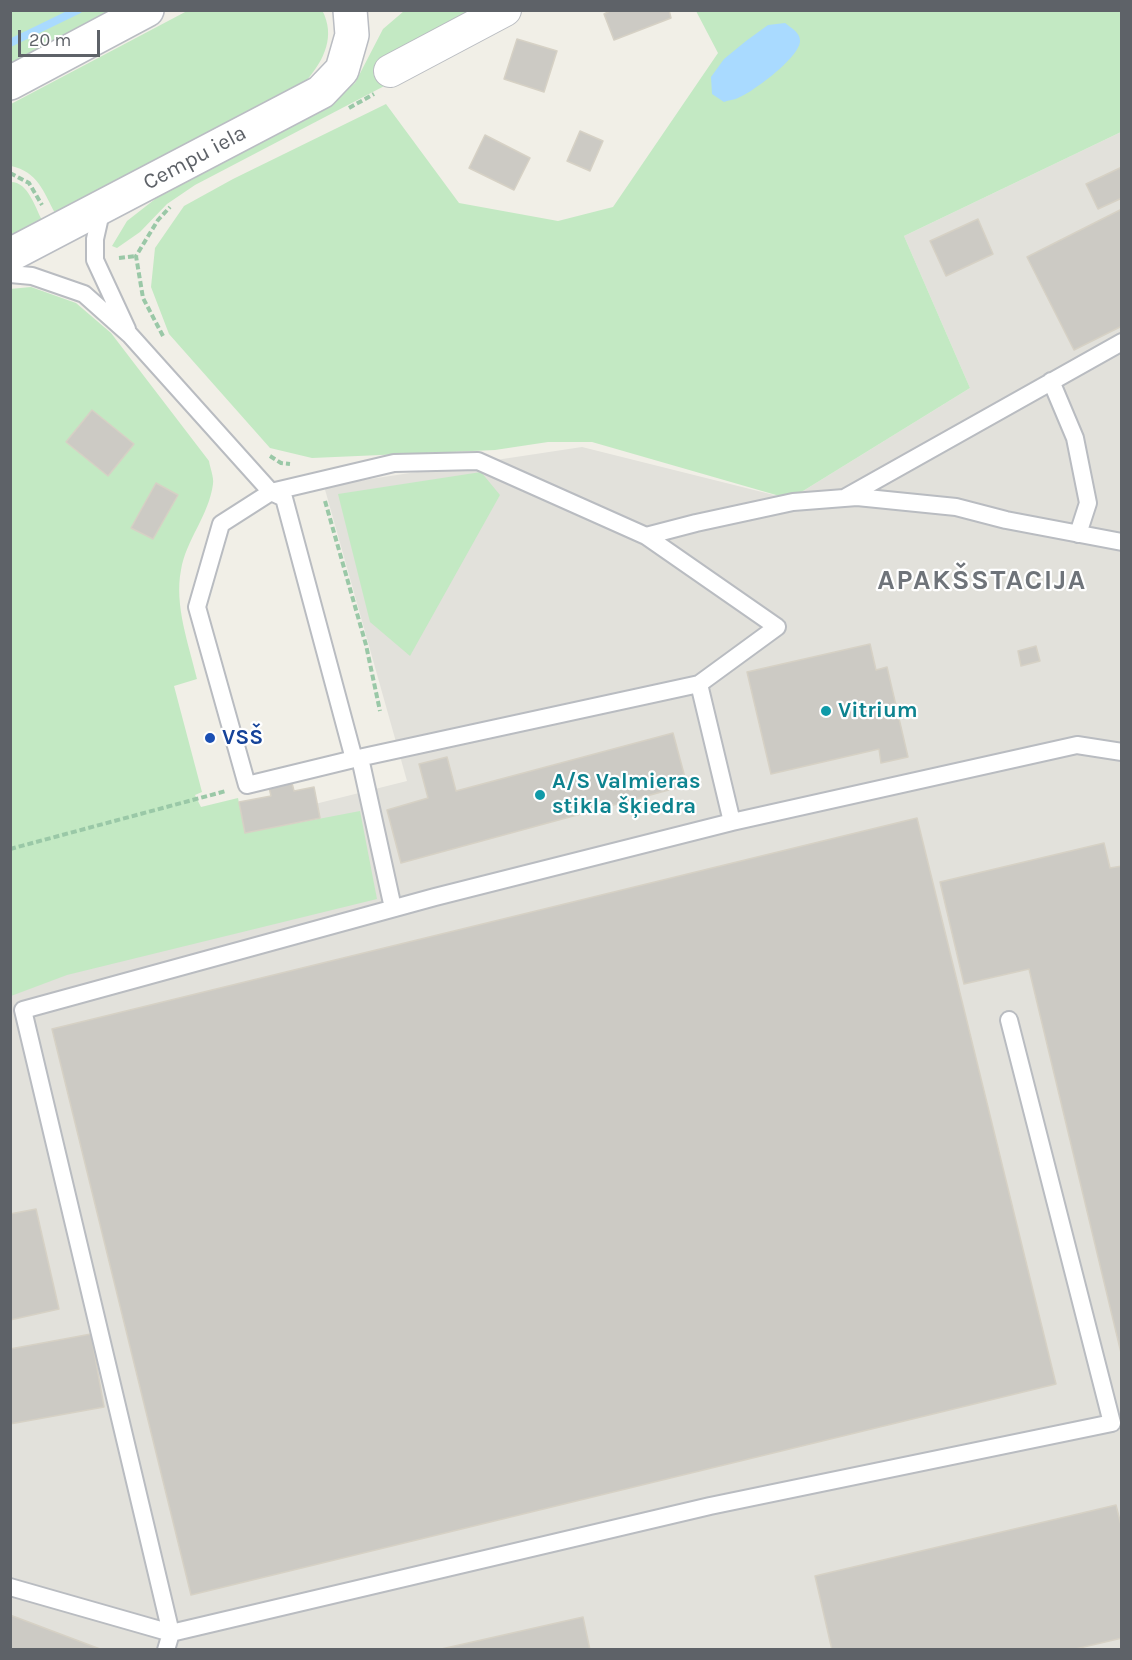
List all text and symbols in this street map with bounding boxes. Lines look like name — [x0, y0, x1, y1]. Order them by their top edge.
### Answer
scale bar — [21, 18, 104, 56]
text: 20 m — [29, 29, 71, 51]
street label: Cempu iela — [139, 120, 251, 196]
district label: APAKŠSTACIJA — [877, 564, 1087, 598]
place label: Vitrium — [838, 698, 918, 724]
marker: Vitrium — [819, 704, 833, 718]
place label: VSŠ — [222, 725, 263, 751]
marker: VSŠ — [203, 731, 217, 745]
place label: A/S Valmieras stikla šķiedra — [552, 769, 701, 820]
marker: A/S Valmieras stikla šķiedra — [533, 788, 547, 802]

